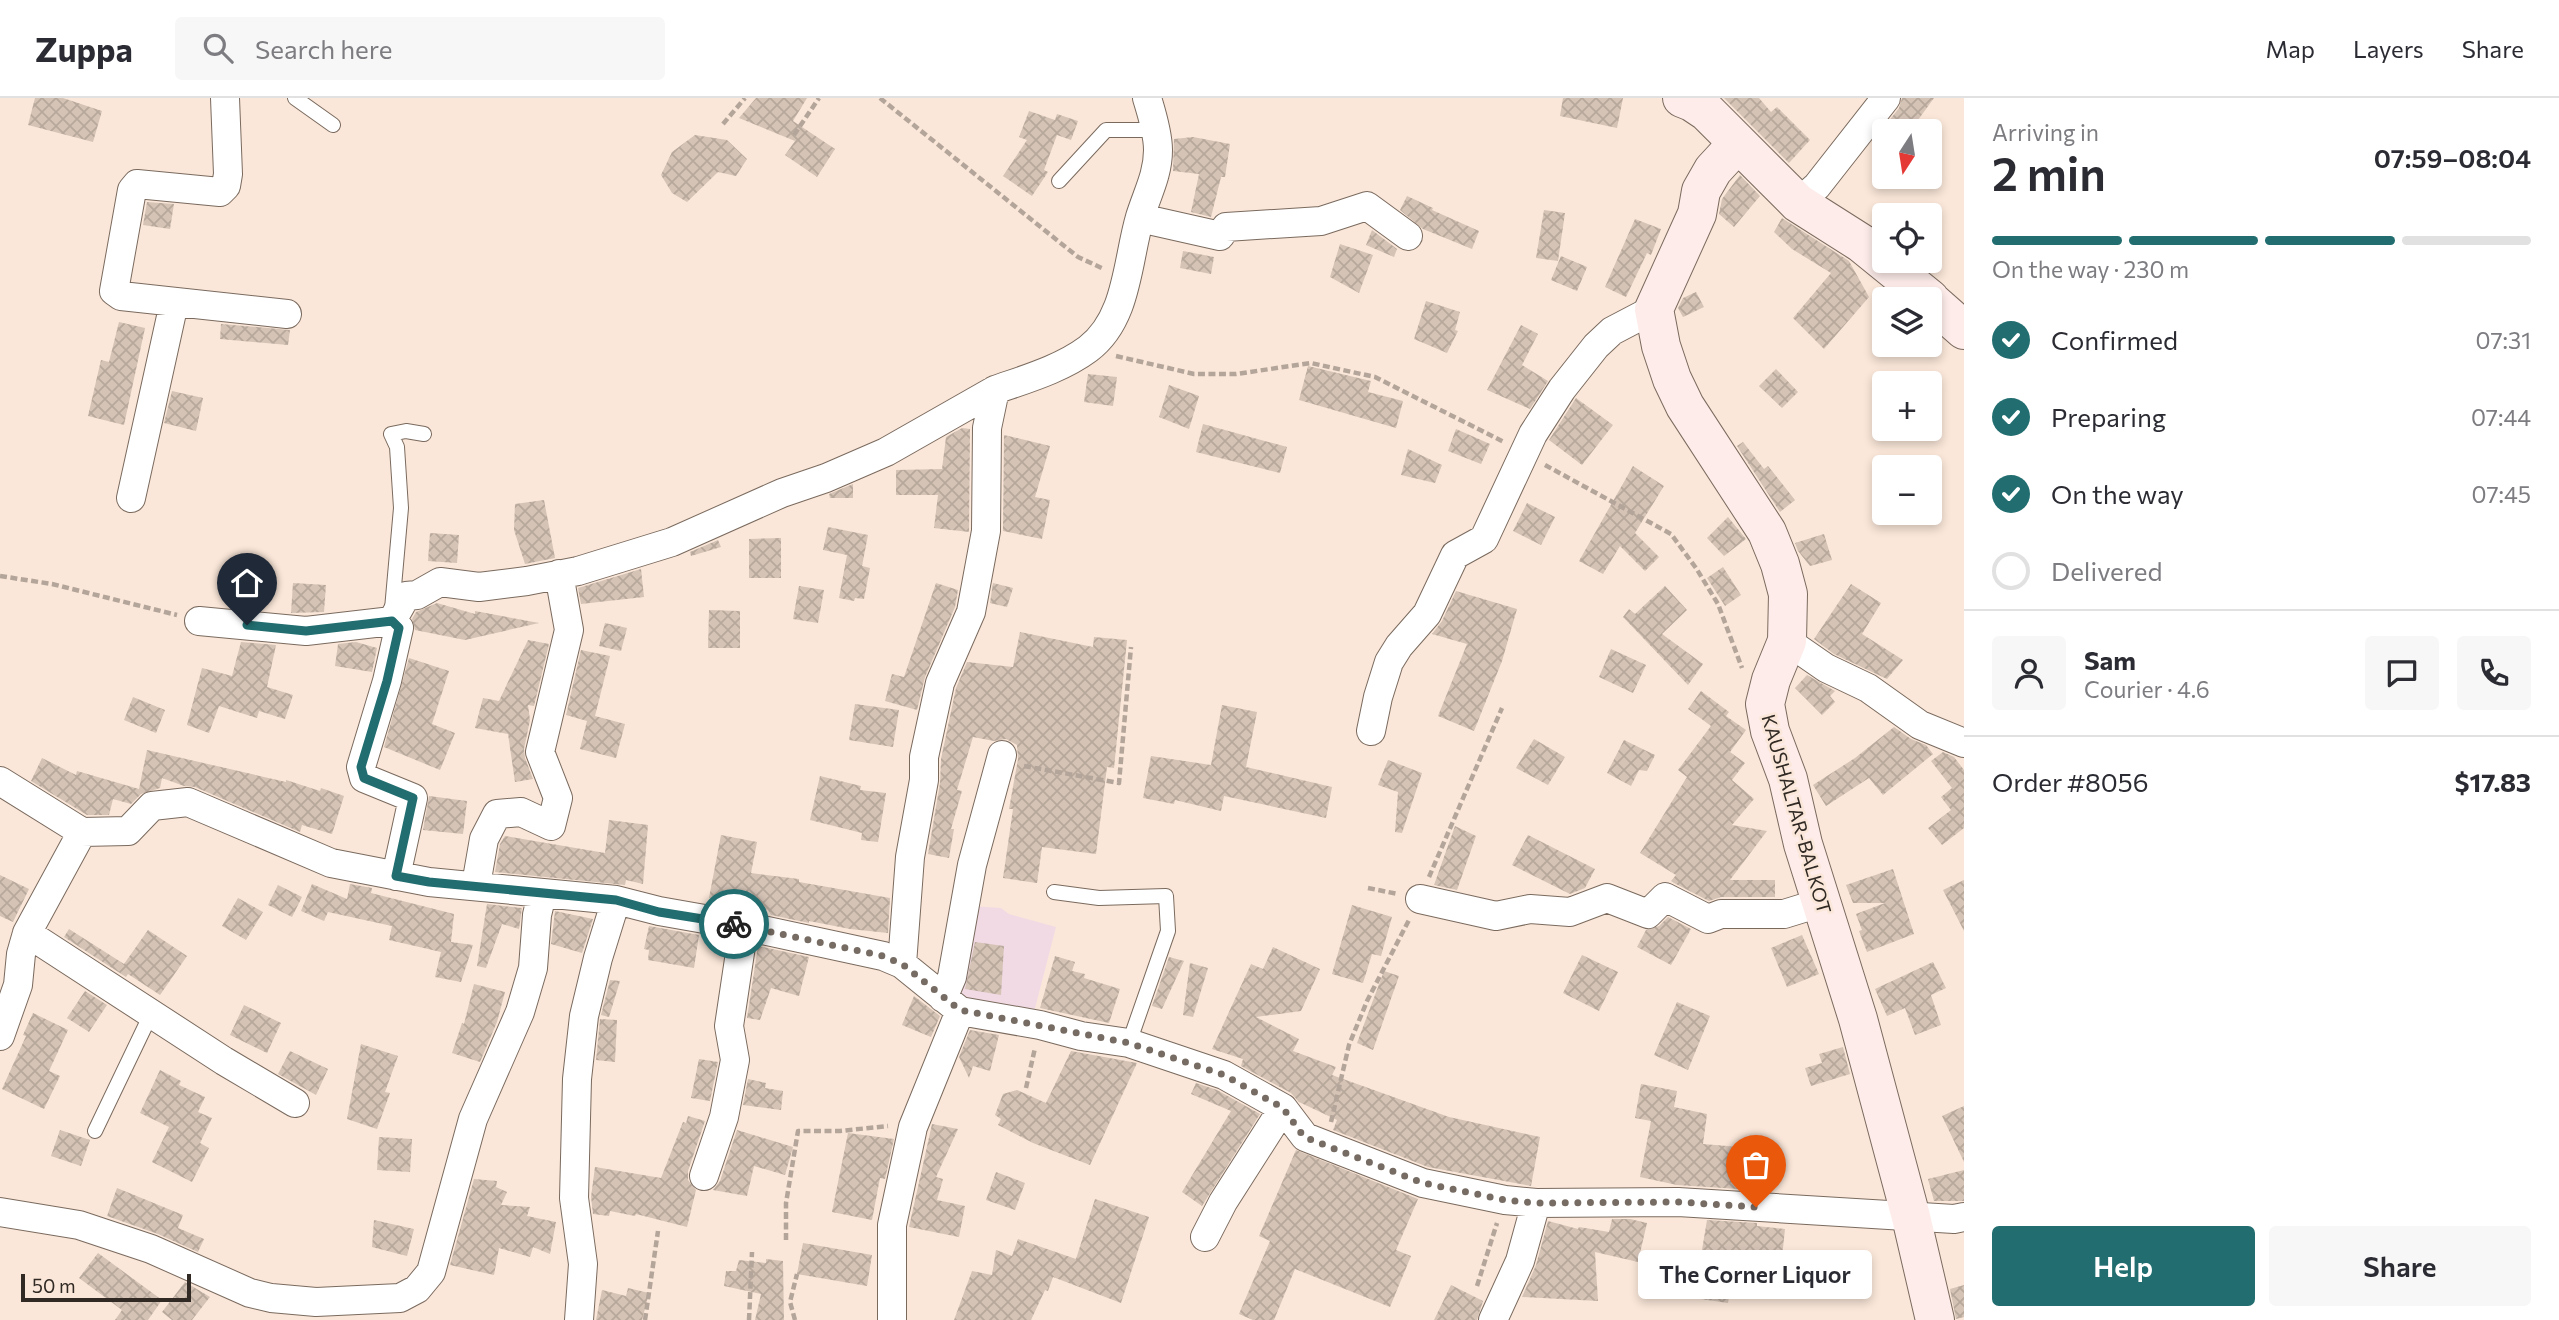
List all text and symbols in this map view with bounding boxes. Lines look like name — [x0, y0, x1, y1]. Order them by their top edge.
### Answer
search box — [175, 17, 665, 80]
text: Zuppa — [35, 28, 133, 69]
icon: search — [199, 29, 237, 67]
text: Search here — [255, 33, 392, 64]
text: Map — [2266, 34, 2315, 63]
text: Layers — [2353, 34, 2424, 63]
text: Share — [2462, 34, 2524, 63]
text: Arriving in — [1992, 118, 2099, 146]
north arrow — [1872, 119, 1942, 189]
map controls — [1872, 119, 1942, 525]
text: 07:59–08:04 — [2374, 142, 2531, 173]
text: 2 min — [1992, 144, 2106, 200]
button: locate — [1872, 203, 1942, 273]
text: On the way · 230 m — [1992, 255, 2189, 283]
button: layers — [1872, 287, 1942, 357]
icon: check — [1992, 321, 2030, 359]
text: Confirmed — [2051, 324, 2178, 355]
text: 07:31 — [2476, 326, 2531, 354]
button: + — [1872, 371, 1942, 441]
icon: check — [1992, 398, 2030, 436]
text: Preparing — [2051, 401, 2166, 432]
text: 07:44 — [2471, 403, 2531, 431]
button: − — [1872, 455, 1942, 525]
icon: check — [1992, 475, 2030, 513]
text: On the way — [2051, 478, 2184, 509]
text: 07:45 — [2472, 480, 2531, 508]
pin — [217, 553, 277, 625]
text: Delivered — [2051, 555, 2162, 586]
icon: home — [228, 564, 266, 602]
button: person — [1992, 636, 2066, 710]
button: chat — [2365, 636, 2439, 710]
button: phone — [2457, 636, 2531, 710]
text: Sam — [2084, 644, 2136, 675]
text: Courier · 4.6 — [2084, 675, 2210, 703]
street label: KAUSHALTAR-BALKOT — [1757, 712, 1837, 916]
text: Order #8056 — [1992, 766, 2149, 797]
text: $17.83 — [2454, 766, 2531, 797]
courier — [699, 889, 769, 959]
icon: bike — [715, 905, 753, 943]
pin — [1726, 1135, 1786, 1207]
icon: bag — [1737, 1146, 1775, 1184]
button: Help — [1992, 1226, 2255, 1306]
button: Share — [2269, 1226, 2531, 1306]
callout: The Corner Liquor — [1639, 1249, 1873, 1298]
text: The Corner Liquor — [1659, 1260, 1851, 1288]
scale bar — [21, 1271, 191, 1303]
text: 50 m — [32, 1274, 76, 1297]

